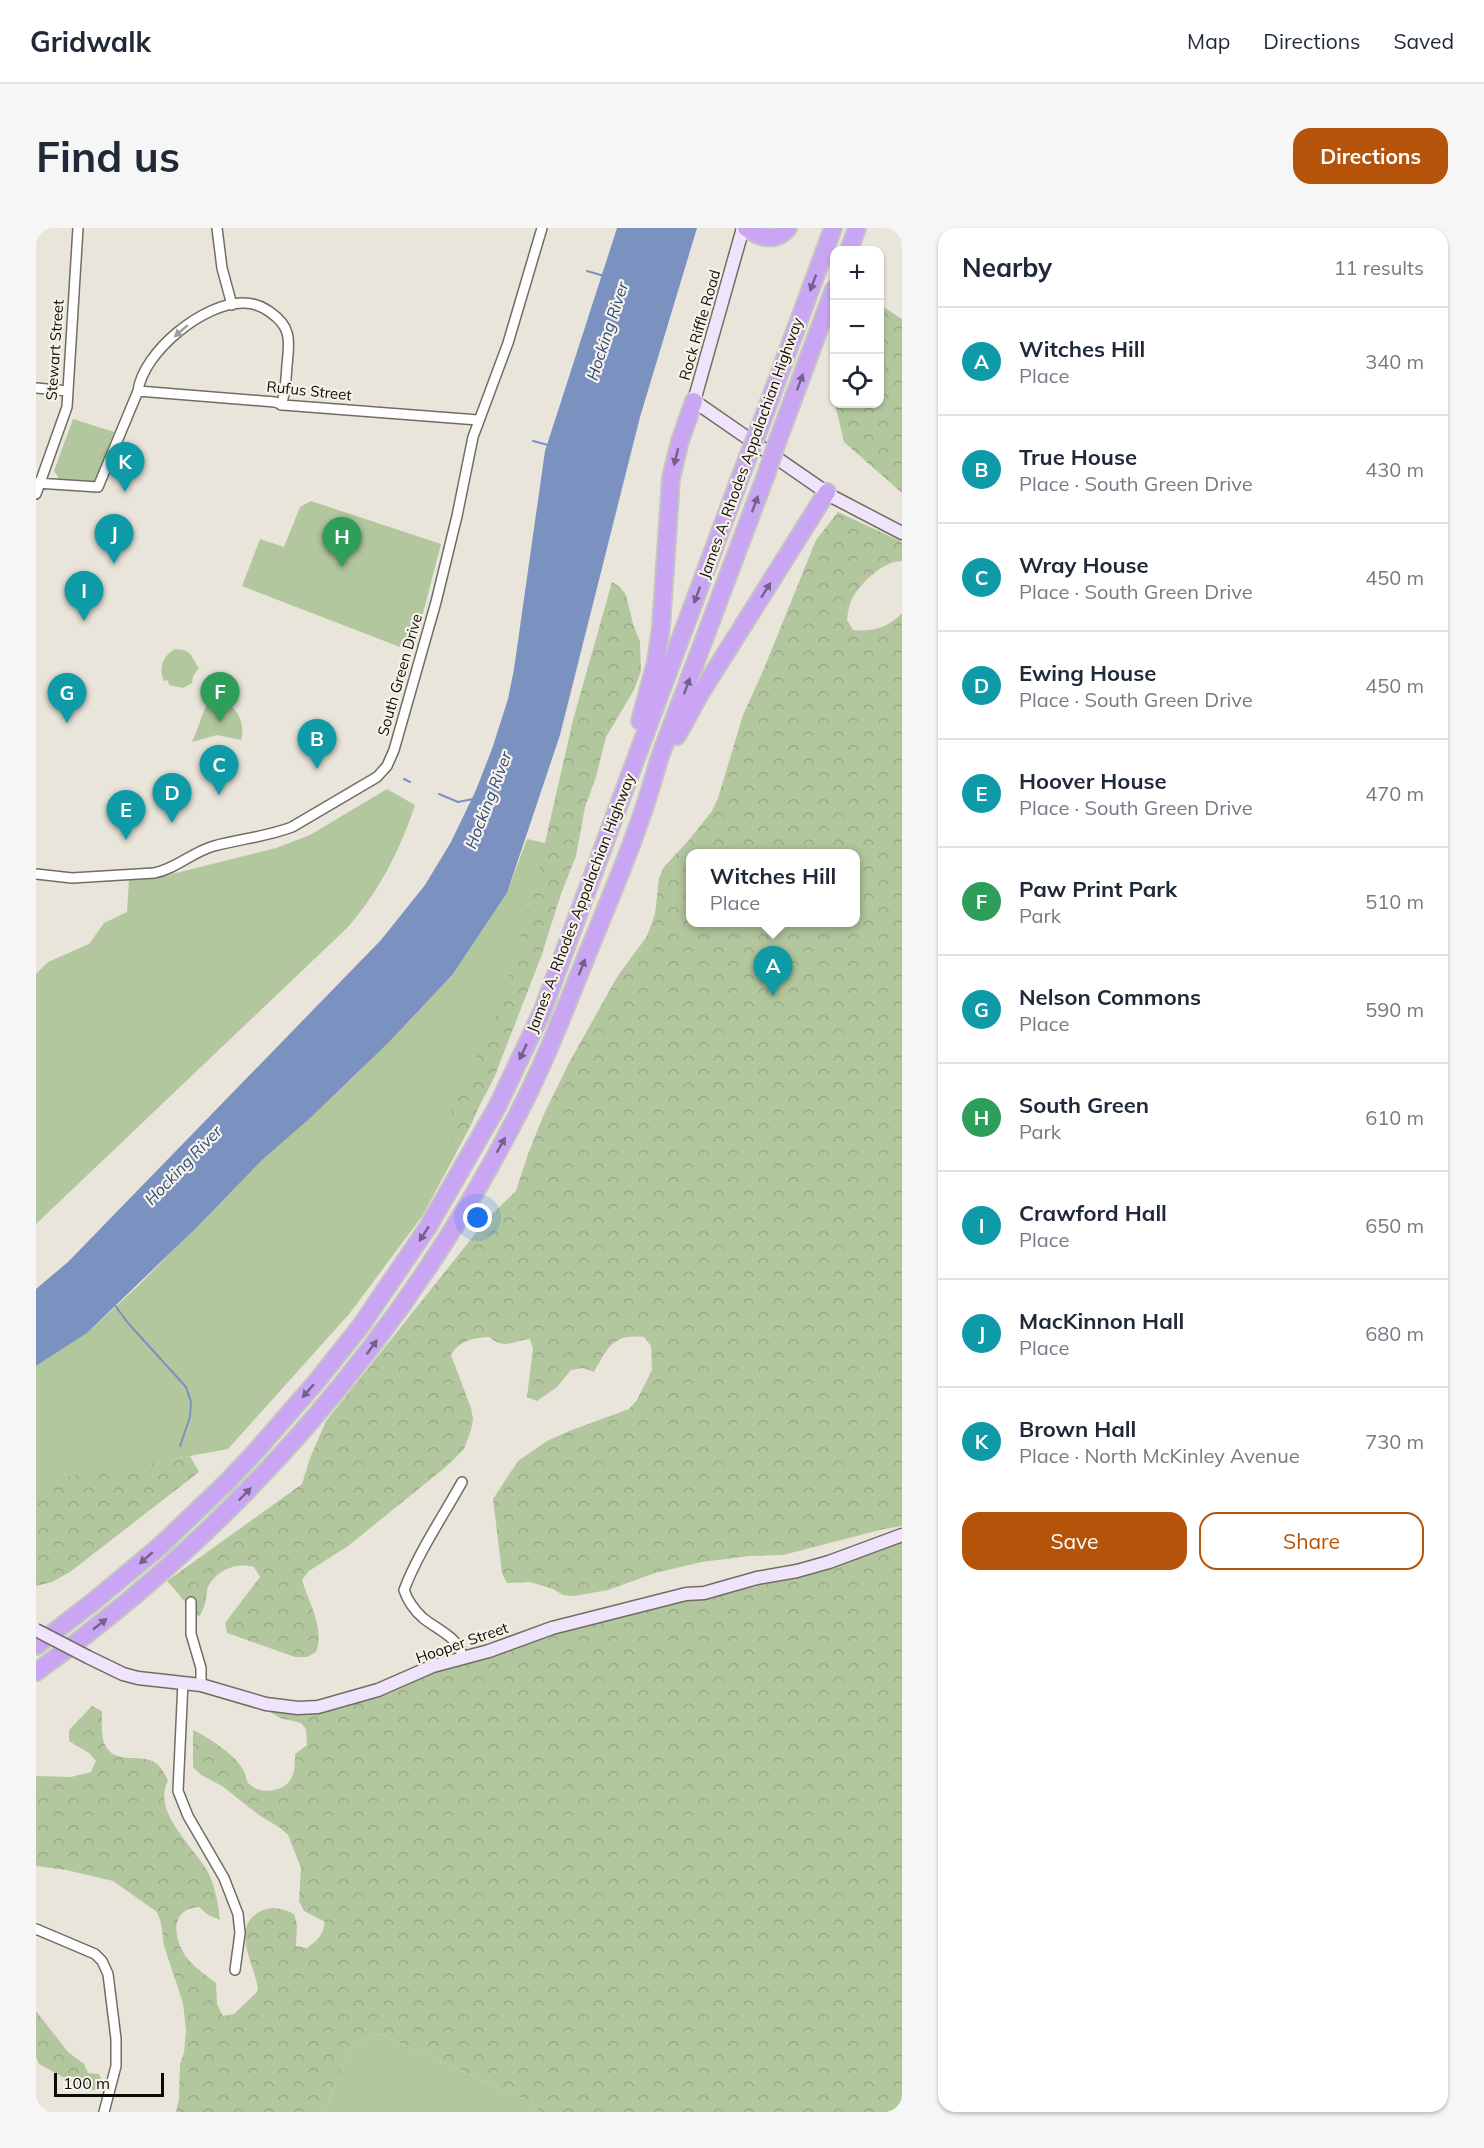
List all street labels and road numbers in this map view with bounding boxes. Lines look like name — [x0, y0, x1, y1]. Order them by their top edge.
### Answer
street label: Rock Riffle Road — [675, 267, 724, 382]
street label: Stewart Street — [42, 299, 67, 401]
street label: James A. Rhodes Appalachian Highway — [694, 315, 807, 581]
street label: Rufus Street — [265, 377, 353, 404]
street label: South Green Drive — [373, 612, 426, 738]
street label: James A. Rhodes Appalachian Highway — [522, 770, 639, 1035]
street label: Hooper Street — [413, 1618, 511, 1667]

